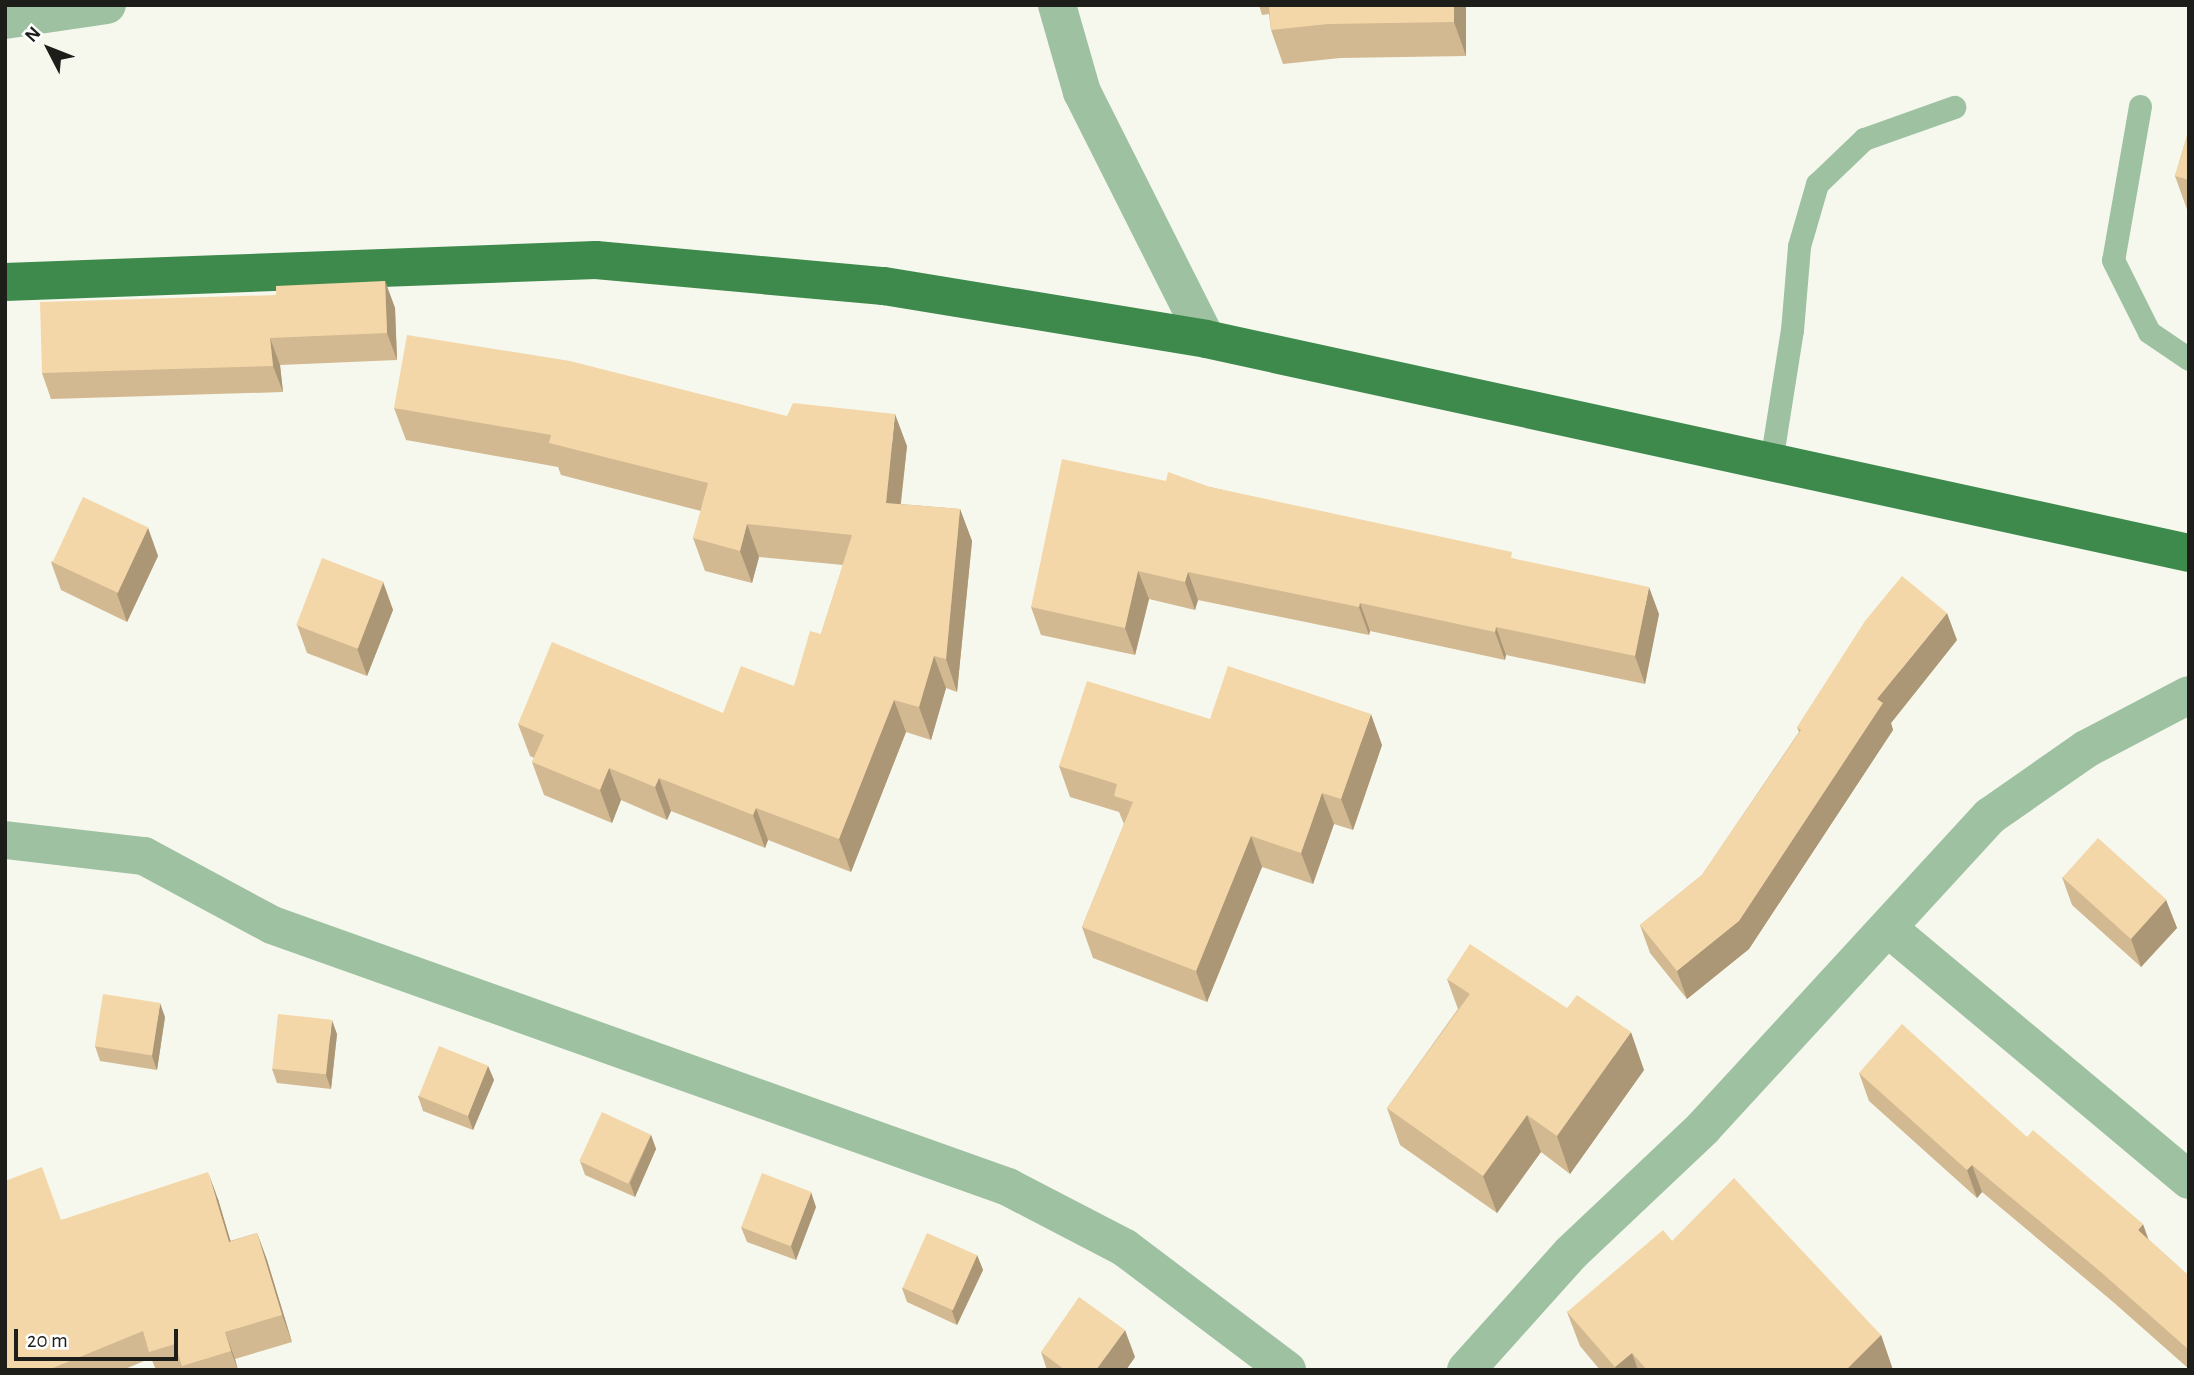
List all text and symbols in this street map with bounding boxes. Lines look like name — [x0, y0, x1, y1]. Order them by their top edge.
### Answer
north arrow — [14, 14, 84, 84]
text: N — [22, 23, 45, 46]
scale bar — [18, 1316, 182, 1360]
text: 20 m — [27, 1330, 68, 1351]

